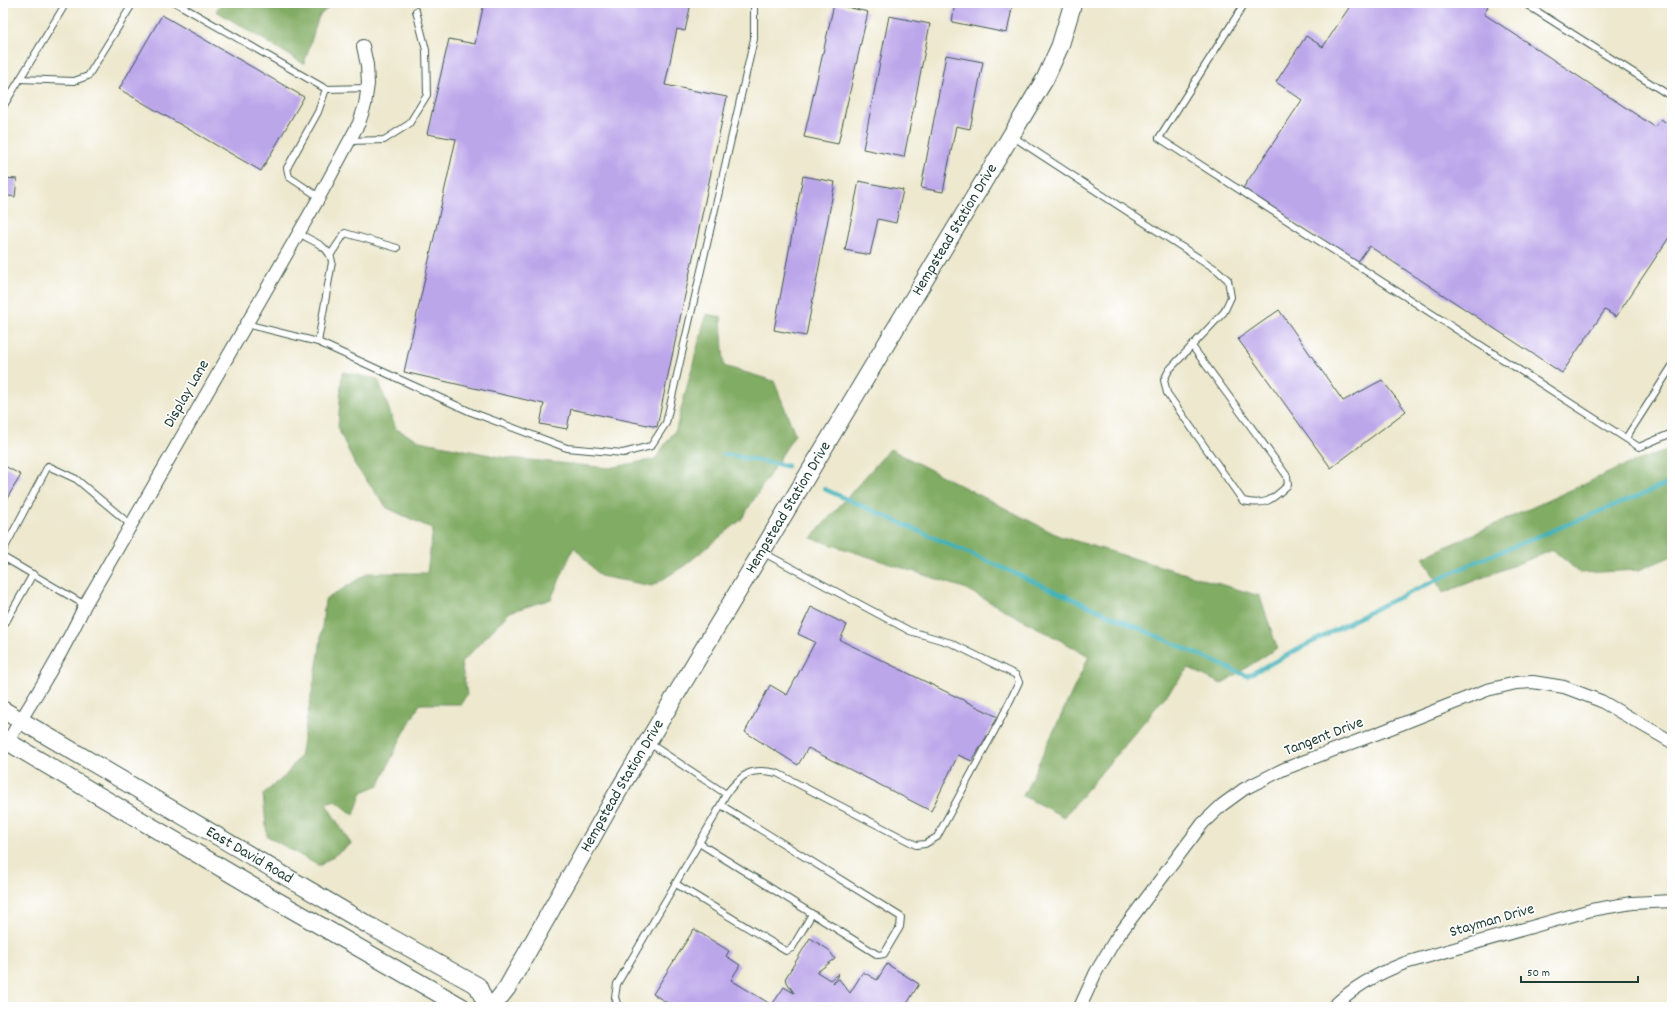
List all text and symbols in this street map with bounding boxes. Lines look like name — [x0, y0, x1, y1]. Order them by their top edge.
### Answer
street label: Hempstead Station Drive — [906, 159, 1003, 300]
street label: Display Lane — [158, 356, 216, 432]
street label: Hempstead Station Drive — [740, 437, 837, 578]
street label: Tangent Drive — [1281, 711, 1367, 763]
street label: Hempstead Station Drive — [574, 715, 670, 856]
street label: East David Road — [202, 820, 297, 890]
street label: Stayman Drive — [1447, 898, 1537, 944]
scale bar — [1521, 958, 1638, 984]
text: 50 m — [1527, 965, 1550, 982]

